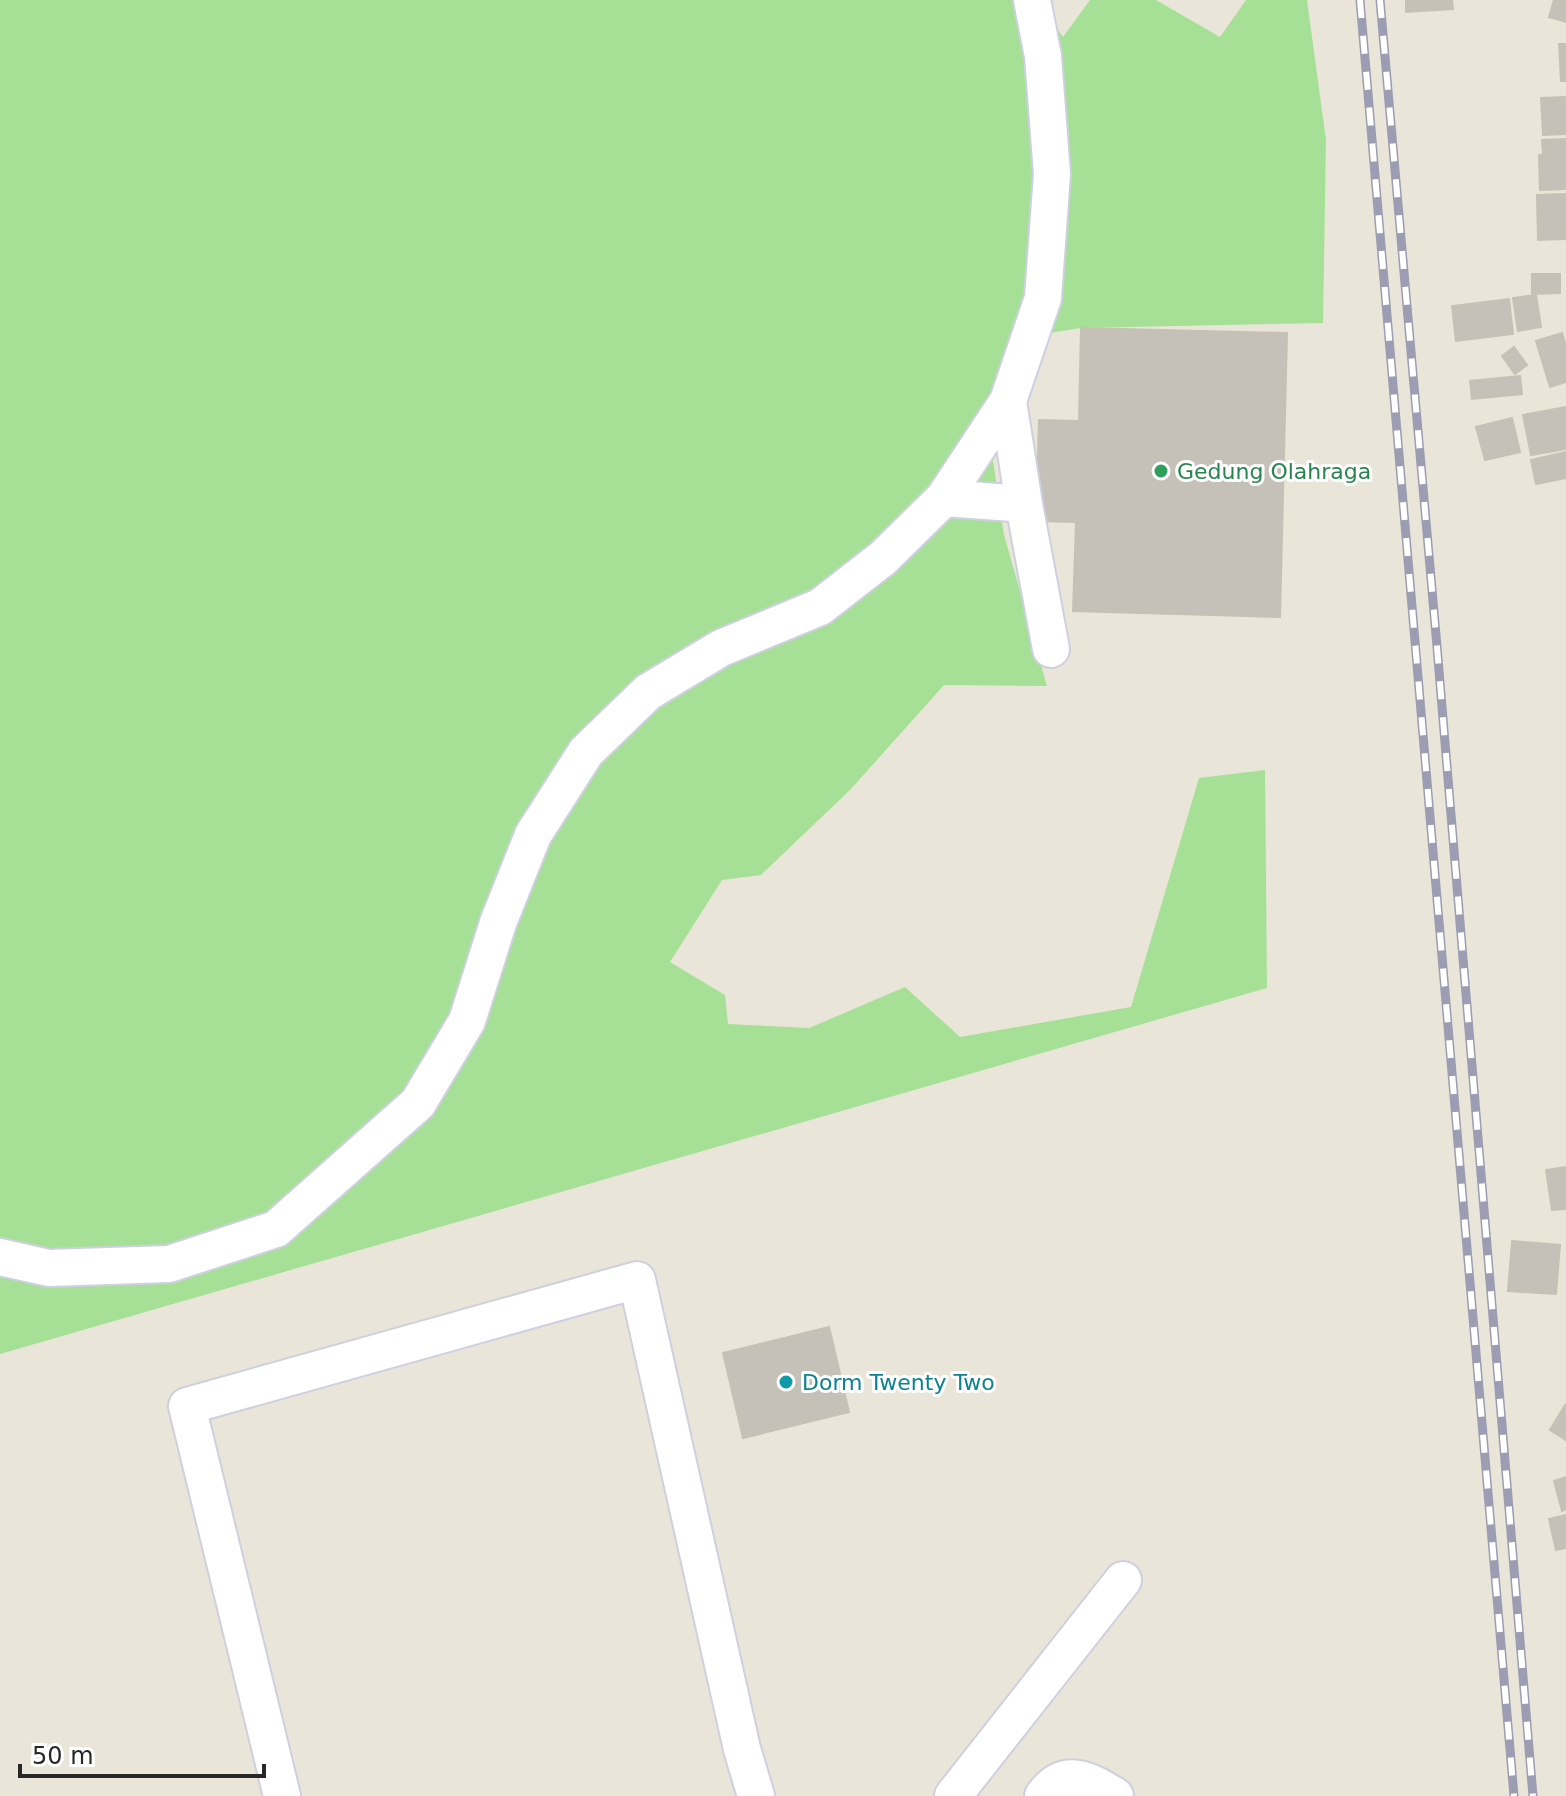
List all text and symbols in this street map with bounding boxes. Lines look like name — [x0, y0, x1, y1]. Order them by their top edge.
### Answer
place label: Gedung Olahraga — [1177, 459, 1371, 484]
marker: Gedung Olahraga — [1152, 462, 1170, 480]
place label: Dorm Twenty Two — [802, 1370, 995, 1395]
marker: Dorm Twenty Two — [777, 1373, 795, 1391]
scale bar — [20, 1728, 264, 1778]
text: 50 m — [32, 1742, 94, 1770]

